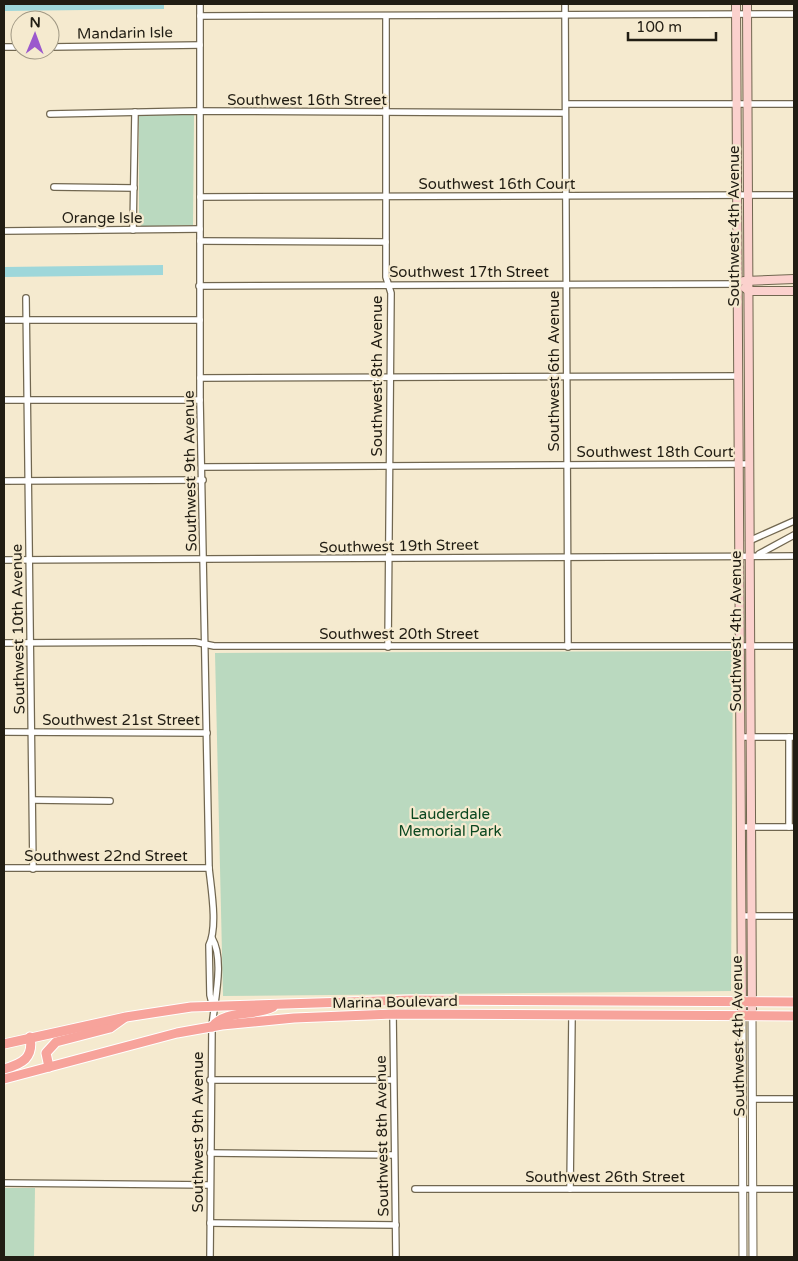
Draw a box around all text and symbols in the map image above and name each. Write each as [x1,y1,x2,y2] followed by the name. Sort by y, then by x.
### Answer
[10,10,60,60] north arrow
[628,10,716,42] scale bar
[29,14,41,31] text: N
[636,18,682,36] text: 100 m
[77,23,173,43] street label: Mandarin Isle
[227,91,387,109] street label: Southwest 16th Street
[725,145,743,307] street label: Southwest 4th Avenue
[419,175,576,193] street label: Southwest 16th Court
[62,209,142,227] street label: Orange Isle
[389,263,549,281] street label: Southwest 17th Street
[545,290,563,452] street label: Southwest 6th Avenue
[368,295,386,457] street label: Southwest 8th Avenue
[180,390,200,552] street label: Southwest 9th Avenue
[577,443,734,461] street label: Southwest 18th Court
[319,536,479,556] street label: Southwest 19th Street
[8,544,28,714] street label: Southwest 10th Avenue
[727,550,745,712] street label: Southwest 4th Avenue
[319,625,479,643] street label: Southwest 20th Street
[42,711,200,729] street label: Southwest 21st Street
[398,805,502,840] park label: Lauderdale Memorial Park
[24,847,188,865] street label: Southwest 22nd Street
[728,955,748,1117] street label: Southwest 4th Avenue
[332,992,458,1012] street label: Marina Boulevard
[189,1051,207,1213] street label: Southwest 9th Avenue
[372,1055,392,1217] street label: Southwest 8th Avenue
[525,1168,685,1186] street label: Southwest 26th Street

